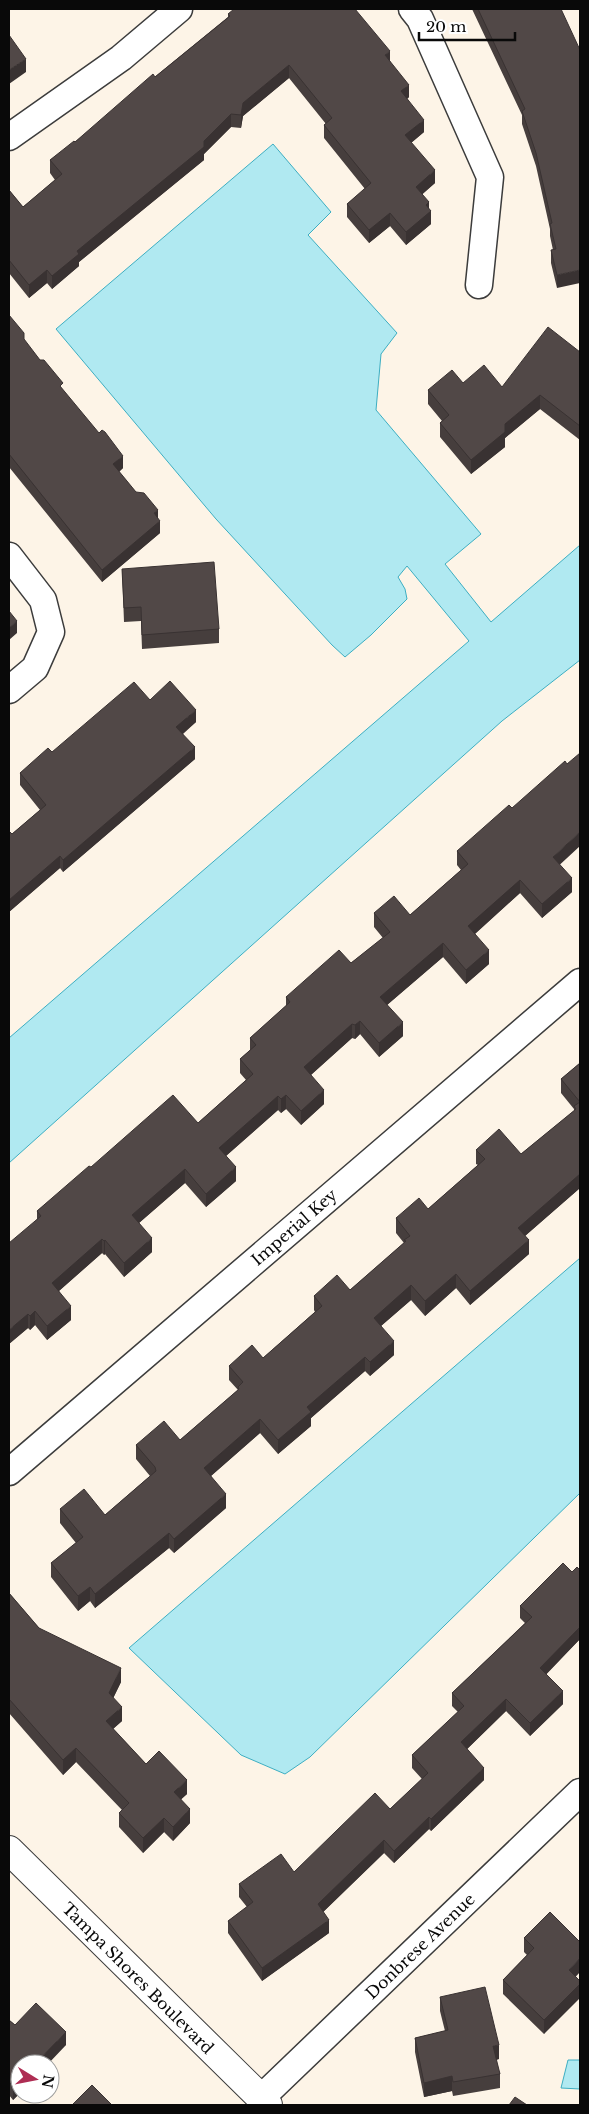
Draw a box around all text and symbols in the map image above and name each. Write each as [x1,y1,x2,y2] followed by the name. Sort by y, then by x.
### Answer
[419,10,515,42] scale bar
[426,17,466,36] text: 20 m
[247,1184,341,1270] street label: Imperial Key
[361,1889,479,2003] street label: Donbrese Avenue
[58,1898,218,2058] street label: Tampa Shores Boulevard
[10,2054,60,2104] north arrow
[38,2073,58,2089] text: N

